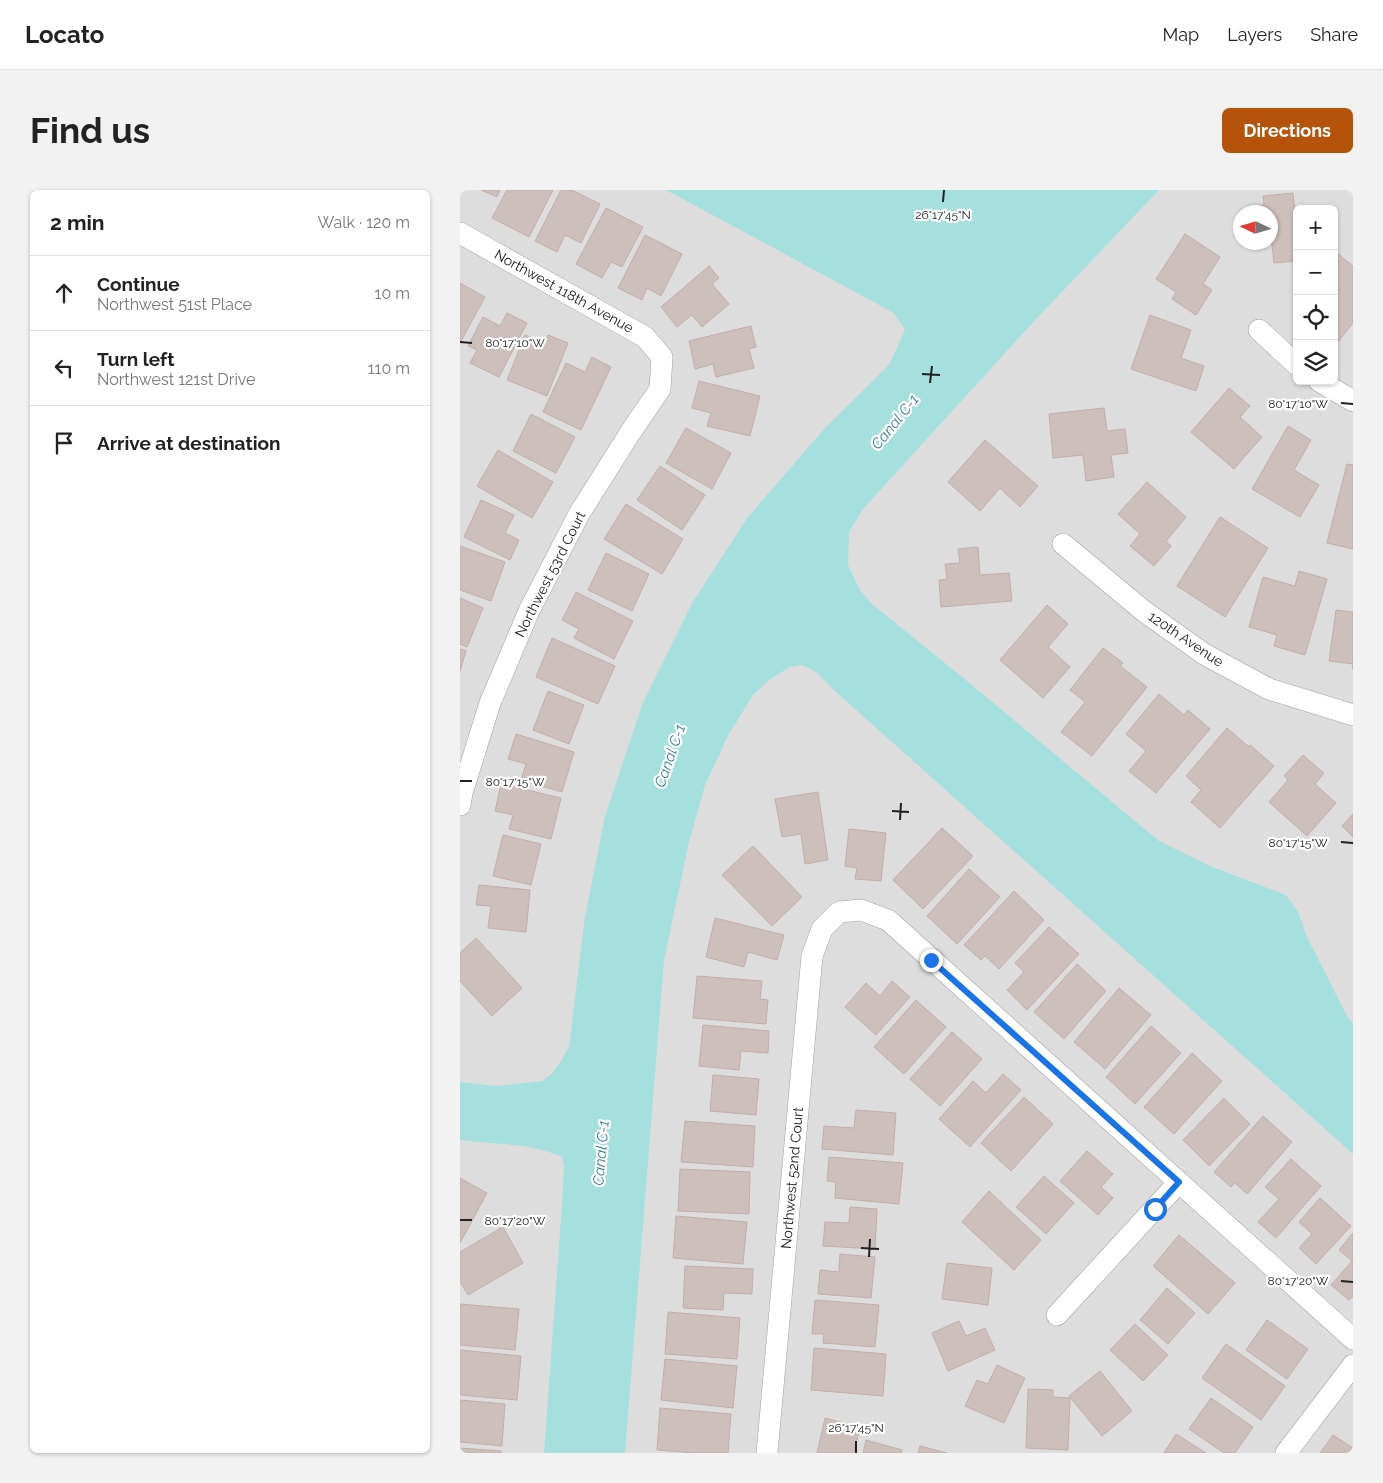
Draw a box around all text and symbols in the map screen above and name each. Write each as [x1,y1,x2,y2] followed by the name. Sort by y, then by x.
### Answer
[25,20,104,49] text: Locato
[1163,24,1199,45] text: Map
[1227,24,1282,45] text: Layers
[1310,24,1358,45] text: Share
[1222,108,1353,153] button: Directions
[30,110,150,151] text: Find us
[1233,205,1278,250] north arrow
[1293,205,1338,385] map controls
[1293,205,1338,250] button: +
[915,208,971,222] text: 26°17'45"N
[50,210,104,235] text: 2 min
[318,213,410,232] text: Walk · 120 m
[492,246,636,336] street label: Northwest 118th Avenue
[1293,250,1338,295] button: −
[97,273,180,295] text: Continue
[50,279,78,307] icon: ahead
[375,284,410,303] text: 10 m
[97,295,252,314] text: Northwest 51st Place
[1293,295,1338,340] button: locate
[485,336,545,350] text: 80°17'10"W
[1293,340,1338,385] button: layers
[97,348,174,370] text: Turn left
[50,354,78,382] icon: left
[368,359,410,378] text: 110 m
[97,370,256,389] text: Northwest 121st Drive
[867,391,923,453] water label: Canal C-1
[1268,397,1328,411] text: 80°17'10"W
[50,429,78,457] icon: arrive
[97,432,281,454] text: Arrive at destination
[511,508,589,640] street label: Northwest 53rd Court
[1145,608,1227,670] street label: 120th Avenue
[651,722,689,790] water label: Canal C-1
[486,775,545,789] text: 80°17'15"W
[1269,836,1328,850] text: 80°17'15"W
[920,949,943,972] route end
[778,1106,806,1250] street label: Northwest 52nd Court
[589,1120,613,1186] water label: Canal C-1
[1144,1198,1167,1221] route start
[485,1214,546,1228] text: 80°17'20"W
[1268,1274,1329,1288] text: 80°17'20"W
[828,1421,884,1435] text: 26°17'45"N

